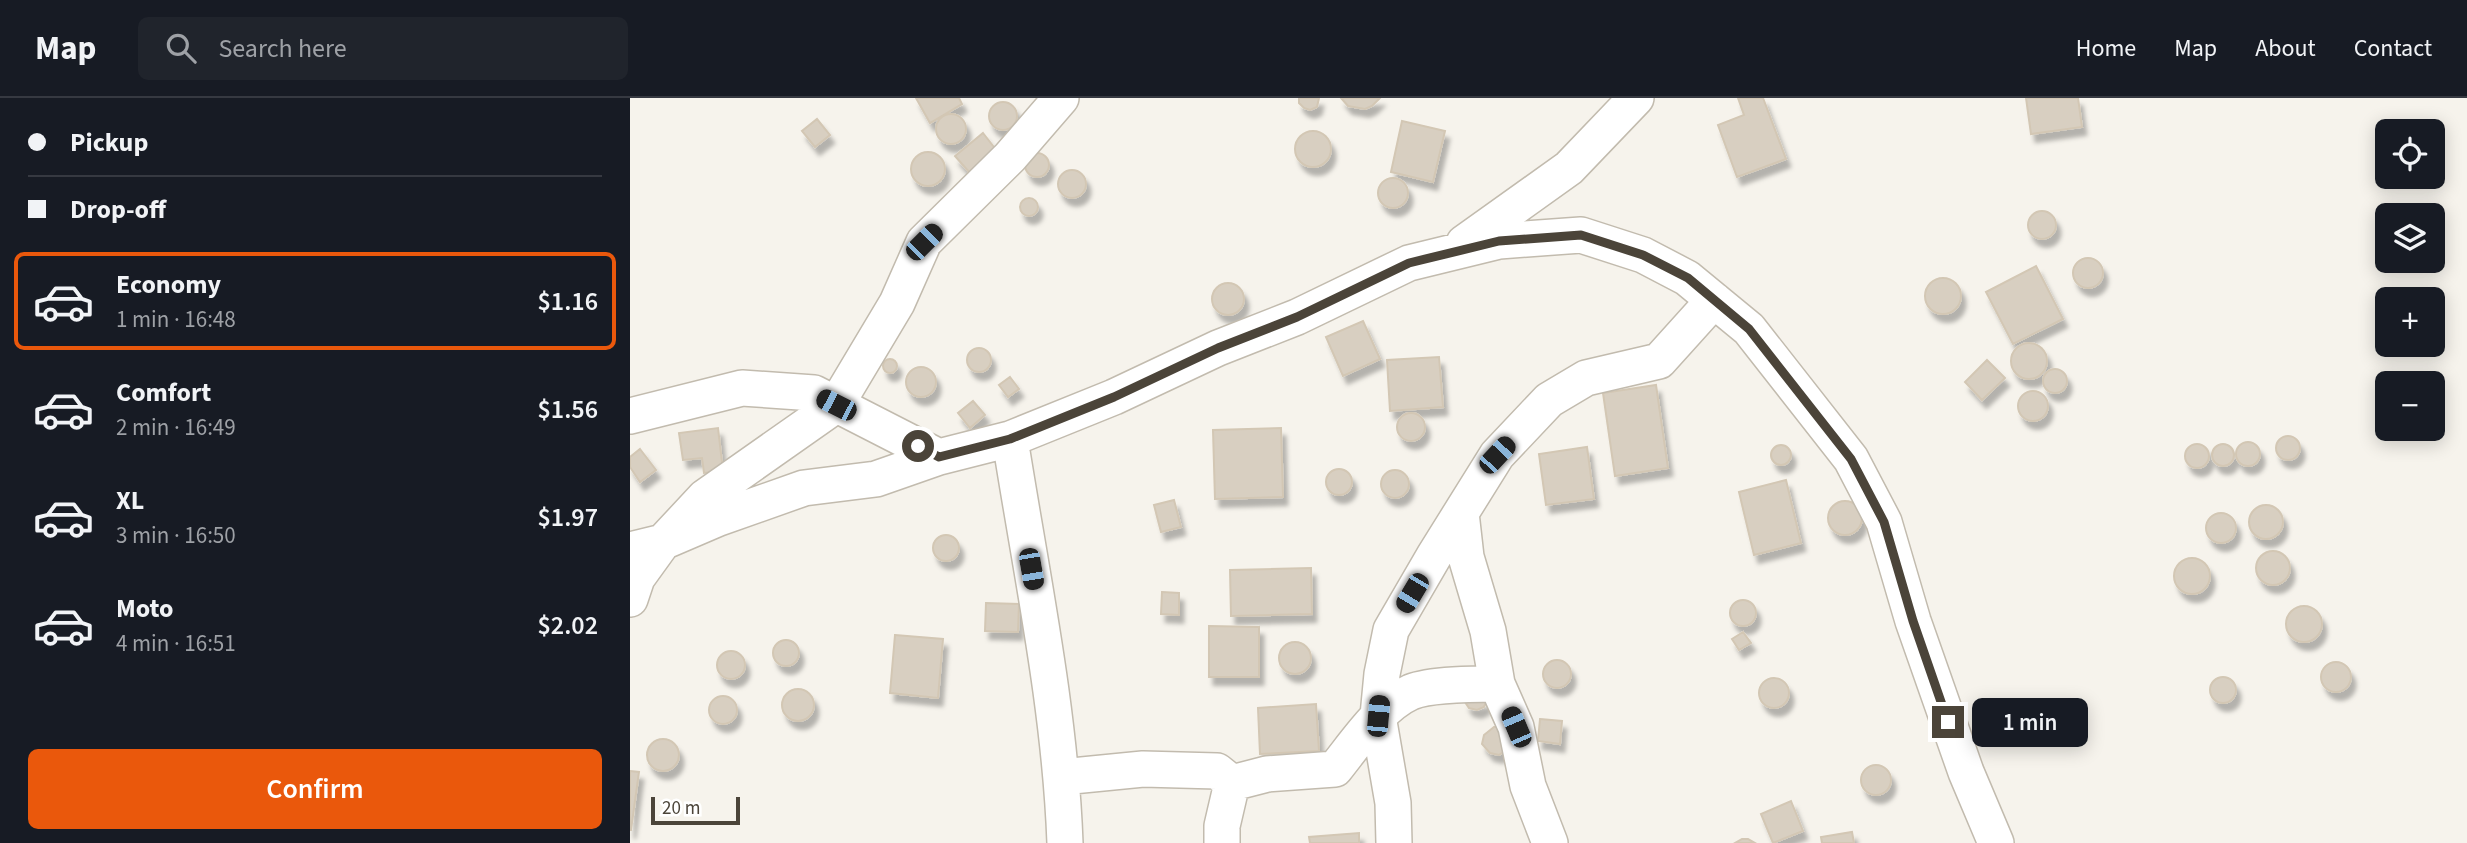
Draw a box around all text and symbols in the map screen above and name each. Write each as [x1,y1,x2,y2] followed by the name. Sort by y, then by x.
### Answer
[138,17,628,80] search box
[35,25,96,72] text: Map
[162,29,200,67] icon: search
[218,30,347,67] text: Search here
[2076,31,2136,66] text: Home
[2174,31,2217,66] text: Map
[2255,31,2316,66] text: About
[2354,31,2432,66] text: Contact
[2375,119,2445,441] map controls
[2375,119,2445,189] button: locate
[70,124,148,161] text: Pickup
[70,191,166,228] text: Drop-off
[2375,203,2445,273] button: layers
[902,220,947,264] car
[116,266,221,303] text: Economy
[32,270,95,333] icon: car
[537,283,598,320] text: $1.16
[2375,287,2445,357] button: +
[116,303,236,336] text: 1 min · 16:48
[2375,371,2445,441] button: −
[116,374,211,411] text: Comfort
[32,378,95,441] icon: car
[813,386,860,424] car
[537,391,598,428] text: $1.56
[116,411,236,444] text: 2 min · 16:49
[902,430,934,462] route start
[1475,432,1520,478] car
[116,482,144,519] text: XL
[32,486,95,549] icon: car
[537,499,598,536] text: $1.97
[116,519,236,552] text: 3 min · 16:50
[1018,546,1045,592] car
[1393,570,1432,616] car
[116,590,173,627] text: Moto
[32,594,95,657] icon: car
[537,607,598,644] text: $2.02
[116,627,236,660] text: 4 min · 16:51
[1366,694,1391,738] car
[1972,698,2088,746] callout: 1 min
[1499,704,1534,750] car
[1932,706,1964,738] route end
[2003,706,2057,739] text: 1 min
[28,749,602,829] button: Confirm
[651,794,740,826] scale bar
[662,795,700,822] text: 20 m

